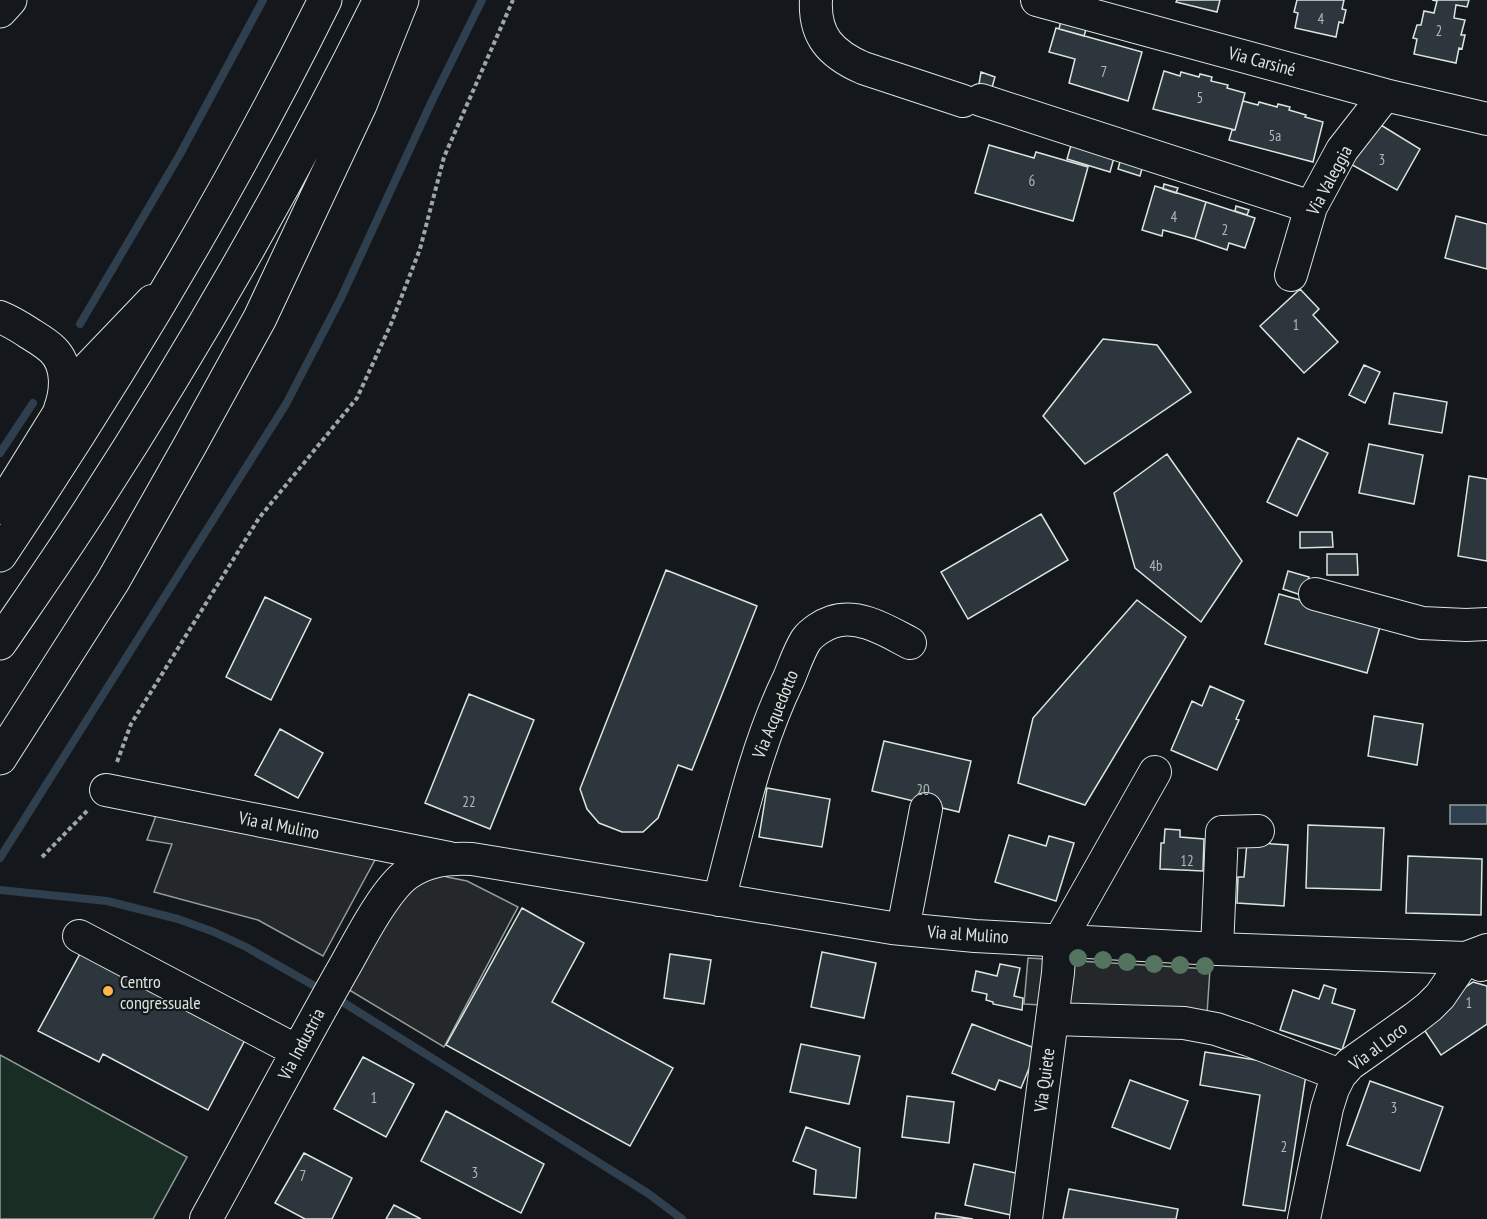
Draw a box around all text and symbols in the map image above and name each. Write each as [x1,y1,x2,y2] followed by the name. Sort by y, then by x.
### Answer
[1318,9,1325,28] house number: 4
[1436,21,1442,40] house number: 2
[1225,41,1298,81] street label: Via Carsiné
[1101,62,1107,81] house number: 7
[1197,88,1203,107] house number: 5
[1269,126,1281,145] house number: 5a
[1301,141,1357,220] street label: Via Valeggia
[1379,150,1385,169] house number: 3
[1029,171,1036,190] house number: 6
[1171,207,1178,226] house number: 4
[1222,220,1228,239] house number: 2
[1293,315,1299,334] house number: 1
[1149,556,1163,575] house number: 4b
[746,666,803,762] street label: Via Acquedotto
[916,780,930,799] house number: 20
[462,792,476,811] house number: 22
[236,806,321,844] street label: Via al Mulino
[1180,851,1194,870] house number: 12
[926,920,1010,948] street label: Via al Mulino
[120,970,201,1014] place label: Centro congressuale
[101,984,115,998] marker: Centro congressuale
[1466,993,1472,1012] house number: 1
[272,1004,329,1085] street label: Via Industria
[1344,1017,1412,1076] street label: Via al Loco
[1029,1047,1059,1114] street label: Via Quiete
[371,1088,377,1107] house number: 1
[1391,1098,1397,1117] house number: 3
[1281,1137,1287,1156] house number: 2
[472,1163,478,1182] house number: 3
[300,1166,306,1185] house number: 7

